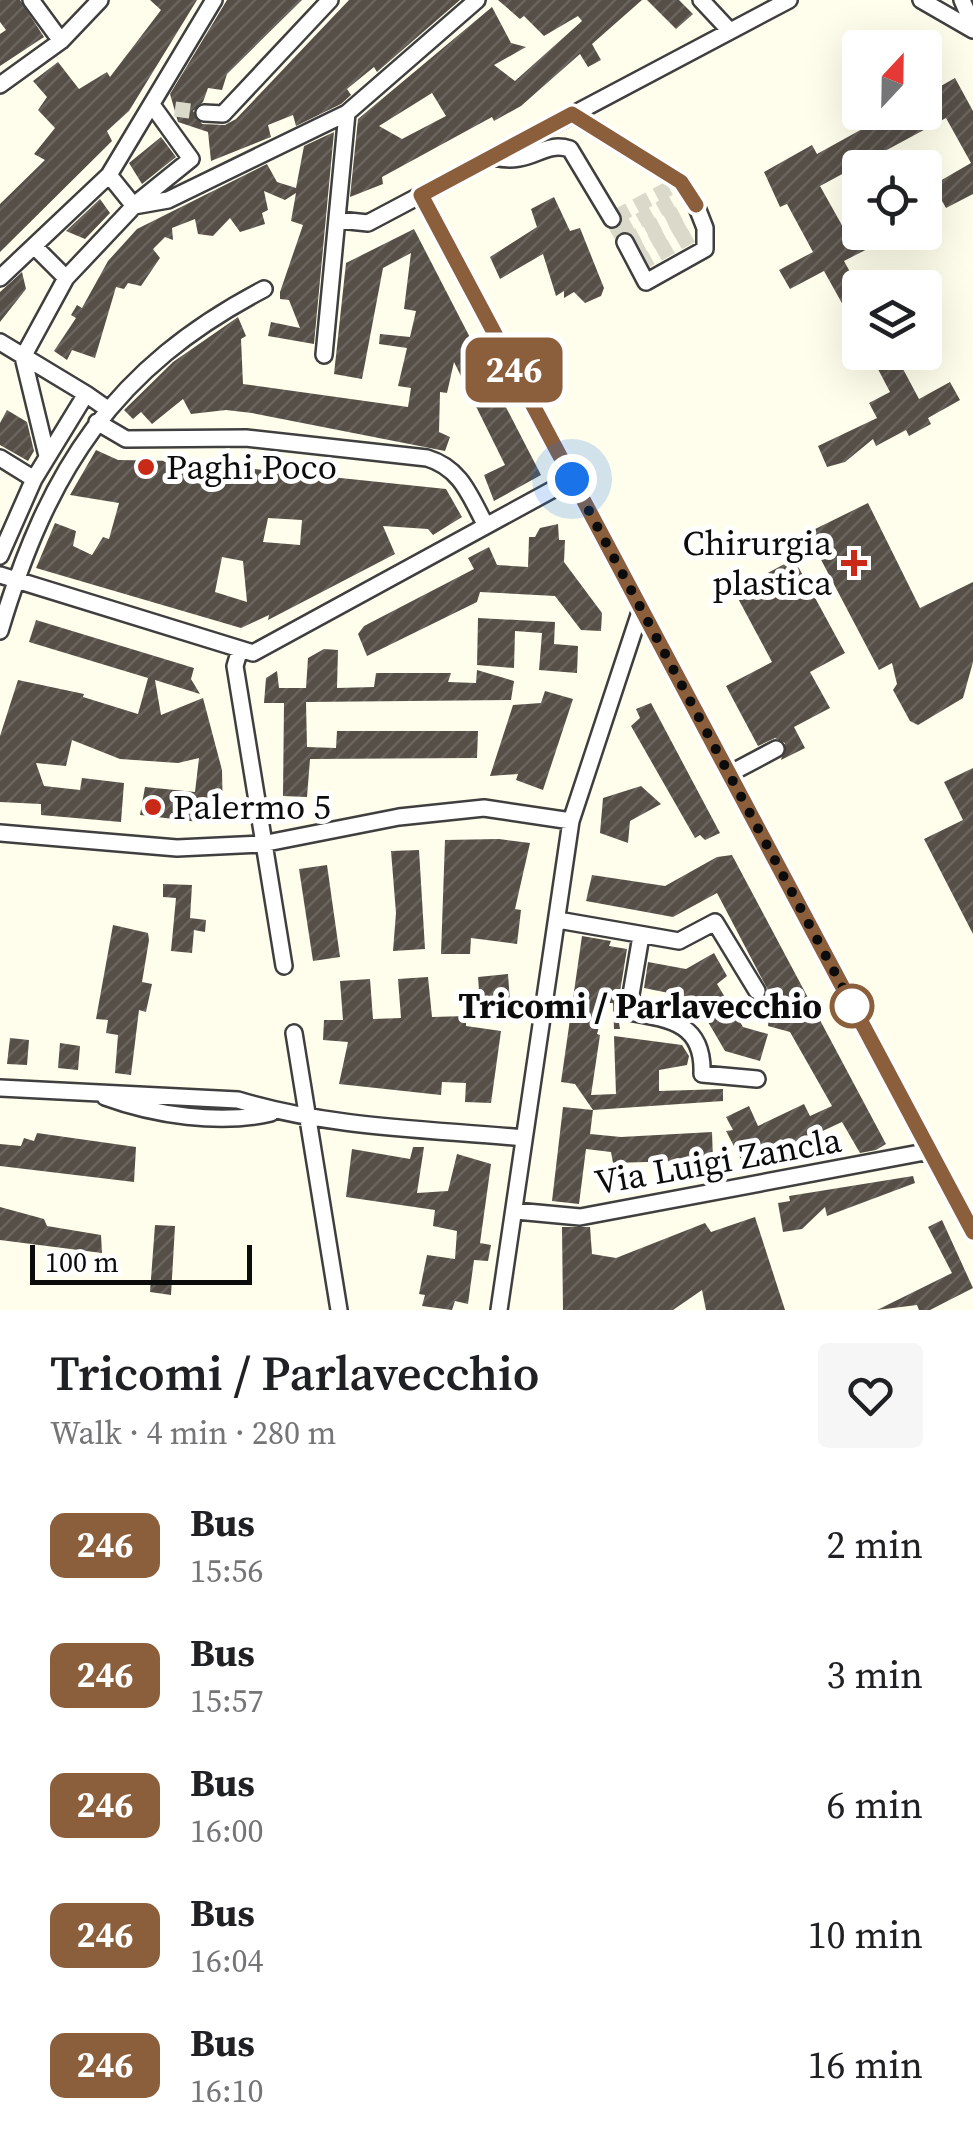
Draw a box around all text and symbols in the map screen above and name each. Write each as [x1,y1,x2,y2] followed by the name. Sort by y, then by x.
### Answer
[842,30,942,130] north arrow
[842,30,942,370] map controls
[842,150,942,250] button: locate
[842,270,942,370] button: layers
[456,338,572,402] line badge: 246
[486,346,542,394] text: 246
[166,443,337,491] place label: Paghi Poco
[547,454,597,504] your location
[135,456,157,478] marker: Paghi Poco
[682,519,832,607] place label: Chirurgia plastica
[841,550,867,576] marker: Chirurgia plastica
[173,783,331,831] place label: Palermo 5
[142,796,164,818] marker: Palermo 5
[458,982,822,1030] place label: Tricomi / Parlavecchio
[831,985,873,1027] marker: Tricomi / Parlavecchio
[591,1116,845,1206] street label: Via Luigi Zancla
[30,1240,252,1284] scale bar
[45,1243,119,1281] text: 100 m
[50,1340,539,1406] text: Tricomi / Parlavecchio
[818,1343,923,1448] button: heart
[50,1411,336,1455] text: Walk · 4 min · 280 m
[190,1497,255,1549] text: Bus
[827,1519,923,1571] text: 2 min
[77,1521,133,1569] text: 246
[190,1549,264,1593] text: 15:56
[190,1627,255,1679] text: Bus
[827,1649,923,1701] text: 3 min
[77,1651,133,1699] text: 246
[190,1679,264,1723] text: 15:57
[190,1757,255,1809] text: Bus
[827,1779,923,1831] text: 6 min
[77,1781,133,1829] text: 246
[190,1809,264,1853] text: 16:00
[190,1887,255,1939] text: Bus
[808,1909,923,1961] text: 10 min
[77,1911,133,1959] text: 246
[190,1939,264,1983] text: 16:04
[190,2017,255,2069] text: Bus
[808,2039,923,2091] text: 16 min
[77,2041,133,2089] text: 246
[190,2069,264,2113] text: 16:10

